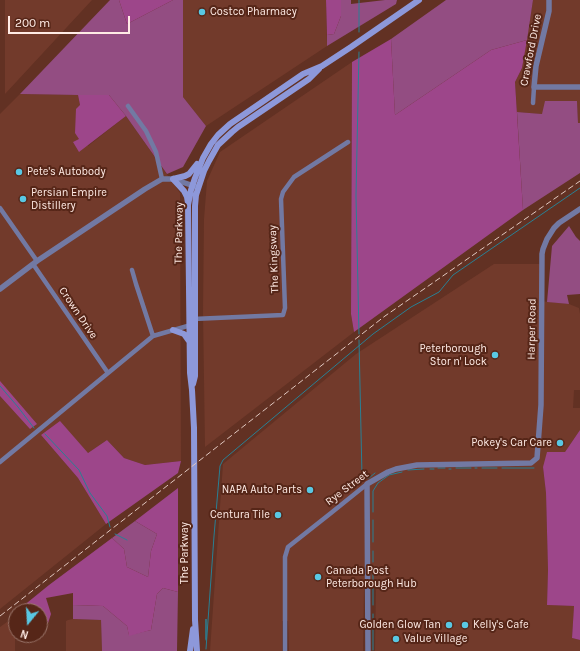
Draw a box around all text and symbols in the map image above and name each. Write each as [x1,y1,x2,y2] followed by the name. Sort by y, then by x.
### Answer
[210,5,297,19] place label: Costco Pharmacy
[197,7,207,17] marker: Costco Pharmacy
[10,8,132,34] scale bar
[518,13,544,87] street label: Crawford Drive
[15,16,50,30] text: 200 m
[27,165,106,179] place label: Pete's Autobody
[14,167,24,177] marker: Pete's Autobody
[31,186,107,212] place label: Persian Empire Distillery
[18,194,28,204] marker: Persian Empire Distillery
[172,202,186,264] street label: The Parkway
[266,225,282,293] street label: The Kingsway
[56,285,100,341] street label: Crown Drive
[525,298,539,360] street label: Harper Road
[419,342,487,368] place label: Peterborough Stor n' Lock
[490,350,500,360] marker: Peterborough Stor n' Lock
[471,436,552,450] place label: Pokey's Car Care
[555,438,565,448] marker: Pokey's Car Care
[323,468,371,508] street label: Rye Street
[222,483,302,497] place label: NAPA Auto Parts
[305,485,315,495] marker: NAPA Auto Parts
[210,508,270,522] place label: Centura Tile
[273,510,283,520] marker: Centura Tile
[178,522,192,584] street label: The Parkway
[326,564,417,590] place label: Canada Post Peterborough Hub
[313,572,323,582] marker: Canada Post Peterborough Hub
[8,603,48,643] north arrow
[359,618,441,632] place label: Golden Glow Tan
[473,618,529,632] place label: Kelly's Cafe
[444,620,454,630] marker: Golden Glow Tan
[460,620,470,630] marker: Kelly's Cafe
[19,627,30,641] text: N
[404,632,467,646] place label: Value Village
[391,634,401,644] marker: Value Village

